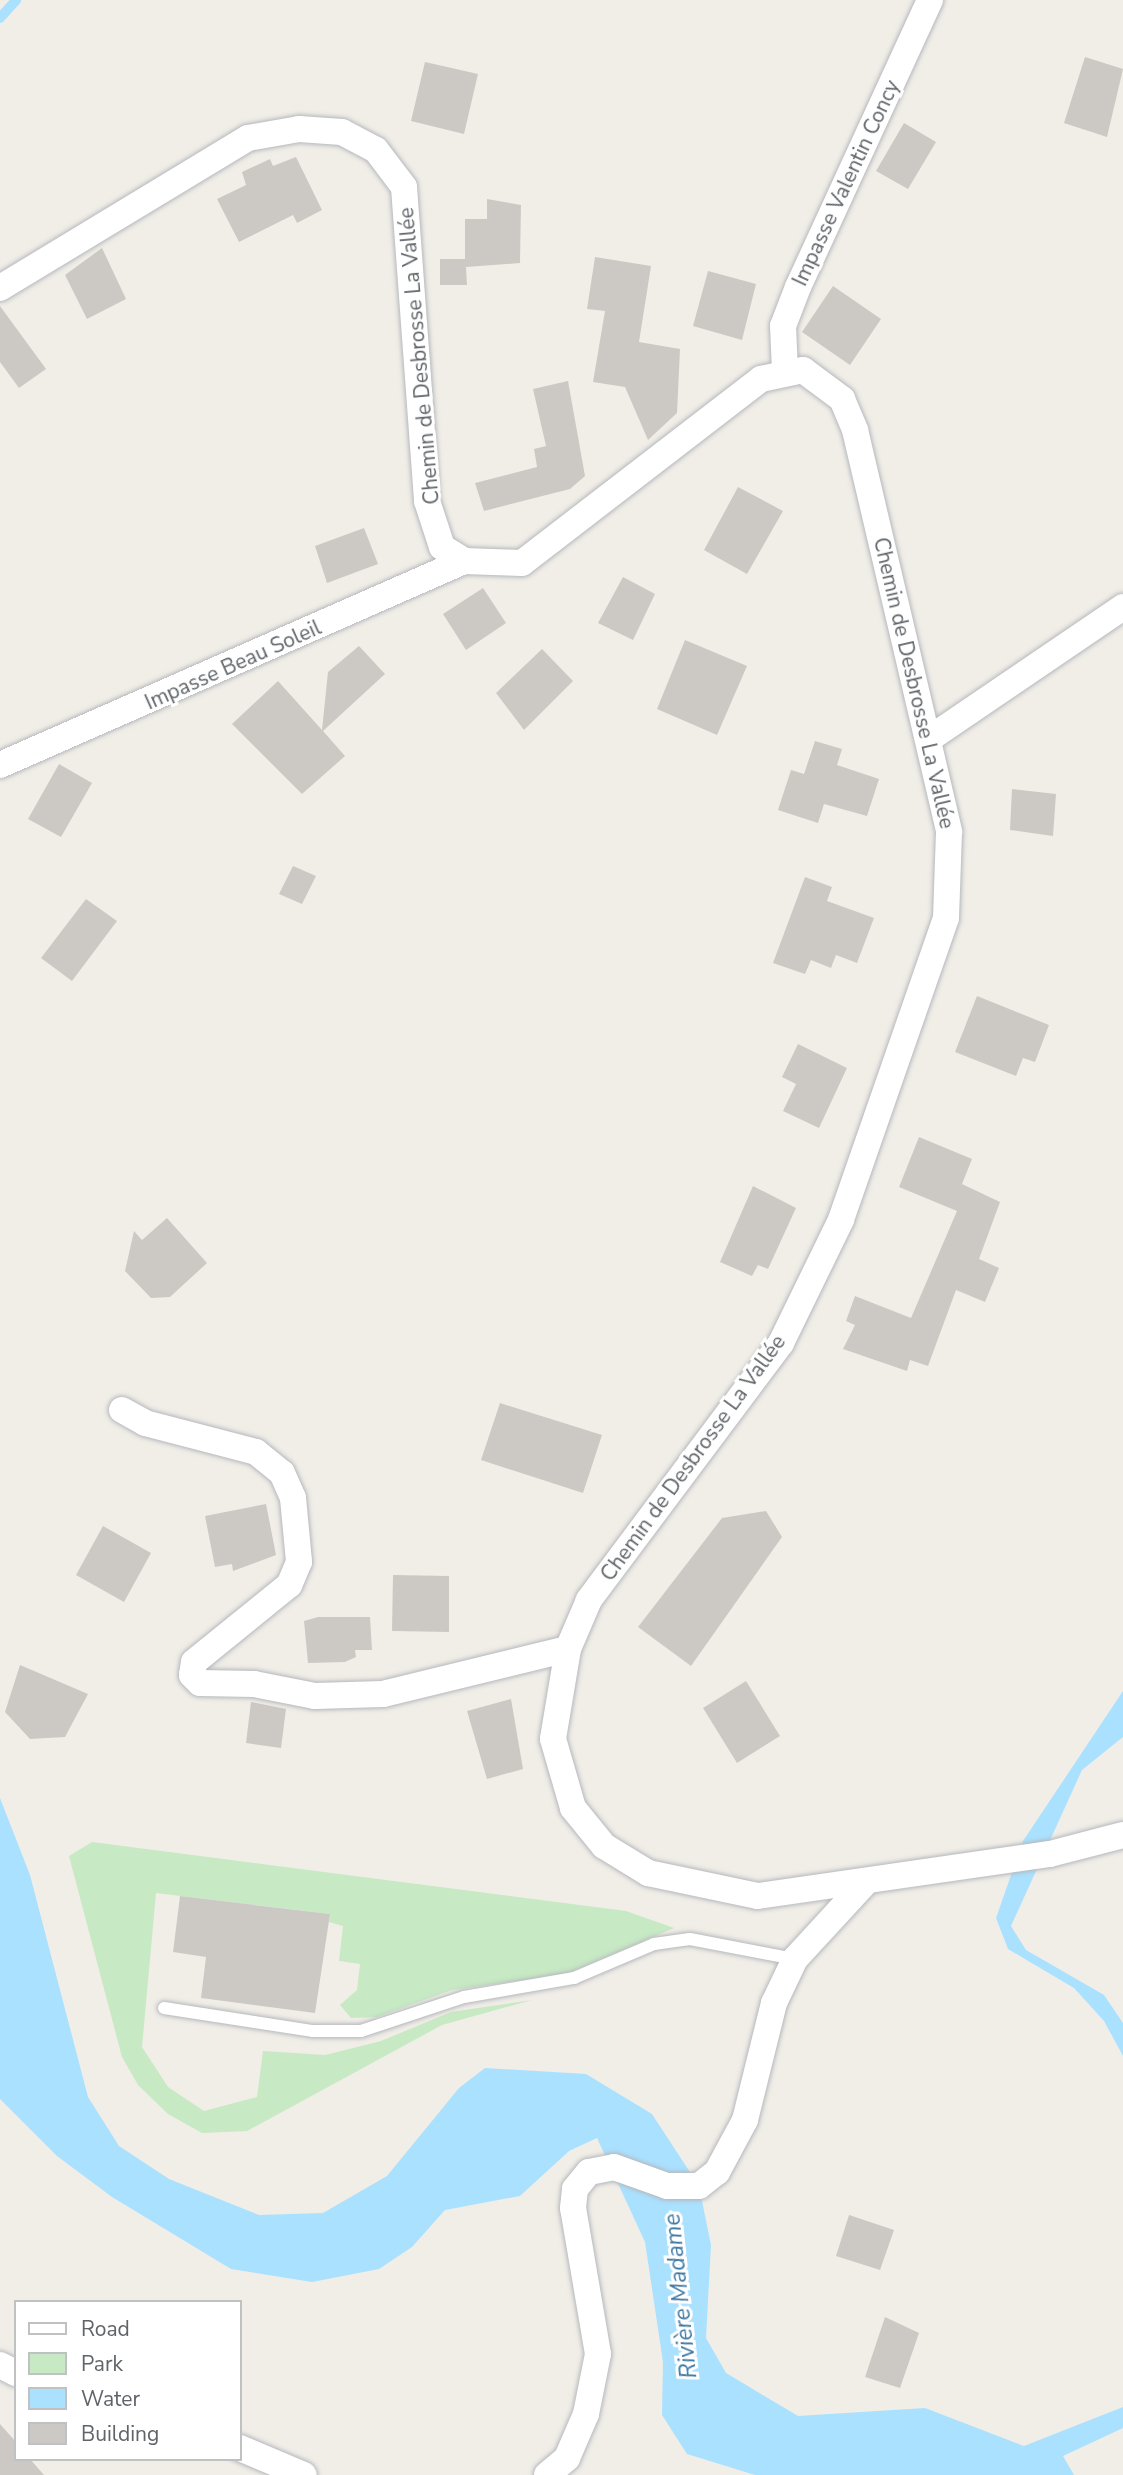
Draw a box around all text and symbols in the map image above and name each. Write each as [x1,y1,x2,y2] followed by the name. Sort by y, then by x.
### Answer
[787,76,905,290] street label: Impasse Valentin Concy
[393,206,445,506] street label: Chemin de Desbrosse La Vallée
[868,535,960,831] street label: Chemin de Desbrosse La Vallée
[141,615,325,715] street label: Impasse Beau Soleil
[595,1330,791,1586] street label: Chemin de Desbrosse La Vallée
[659,2212,703,2380] water label: Rivière Madame
[14,2300,242,2461] legend
[81,2315,130,2343] text: Road
[81,2350,123,2378] text: Park
[81,2385,140,2413] text: Water
[81,2420,159,2448] text: Building

